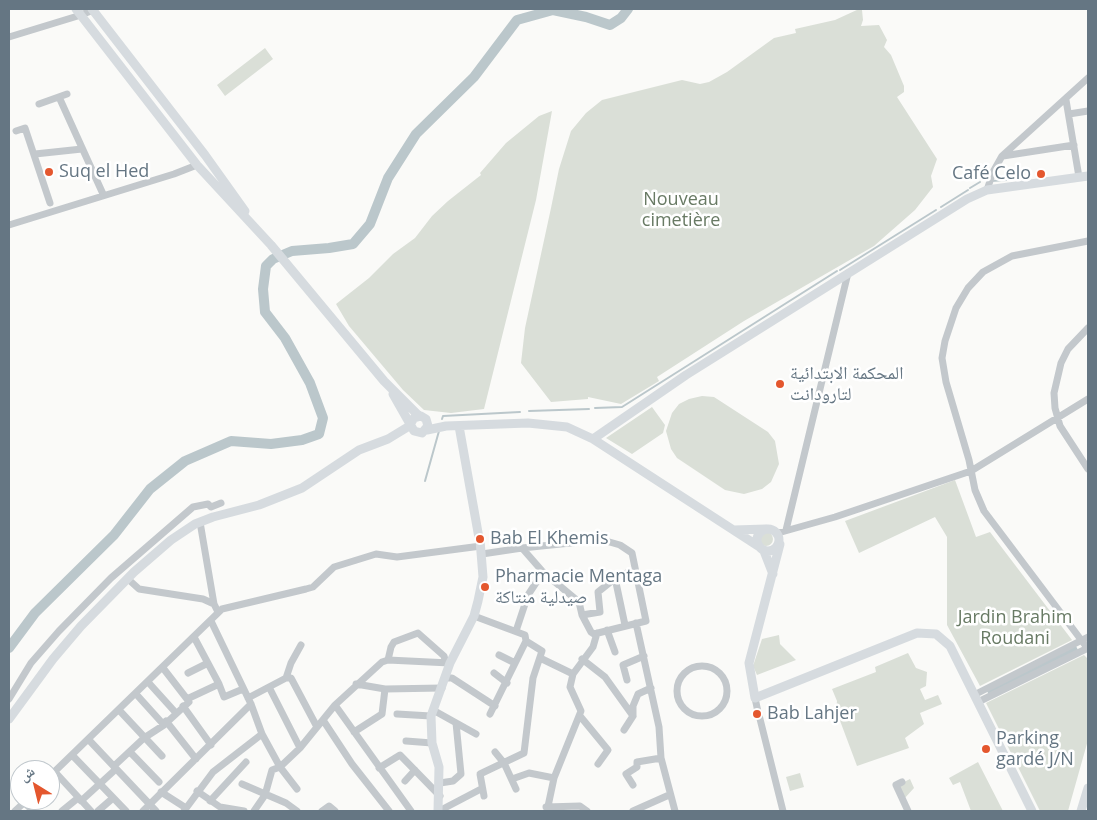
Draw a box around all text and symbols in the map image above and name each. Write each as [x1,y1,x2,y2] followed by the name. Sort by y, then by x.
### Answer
[59,161,149,183] place label: Suq el Hed
[952,163,1031,185] place label: Café Celo
[43,166,55,178] marker: Suq el Hed
[1035,168,1047,180] marker: Café Celo
[642,189,720,232] park label: Nouveau cimetière
[790,363,903,406] place label: المحكمة الابتدائية لتارودانت
[774,378,786,390] marker: المحكمة الابتدائية لتارودانت
[490,528,608,550] place label: Bab El Khemis
[474,533,486,545] marker: Bab El Khemis
[495,566,662,608] place label: Pharmacie Mentaga صيدلية منتاكة
[479,581,491,593] marker: Pharmacie Mentaga صيدلية منتاكة
[958,607,1072,650] park label: Jardin Brahim Roudani
[767,703,857,725] place label: Bab Lahjer
[751,708,763,720] marker: Bab Lahjer
[996,728,1074,771] place label: Parking gardé J/N
[980,743,992,755] marker: Parking gardé J/N
[10,760,60,810] north arrow
[15,761,38,785] text: ش

